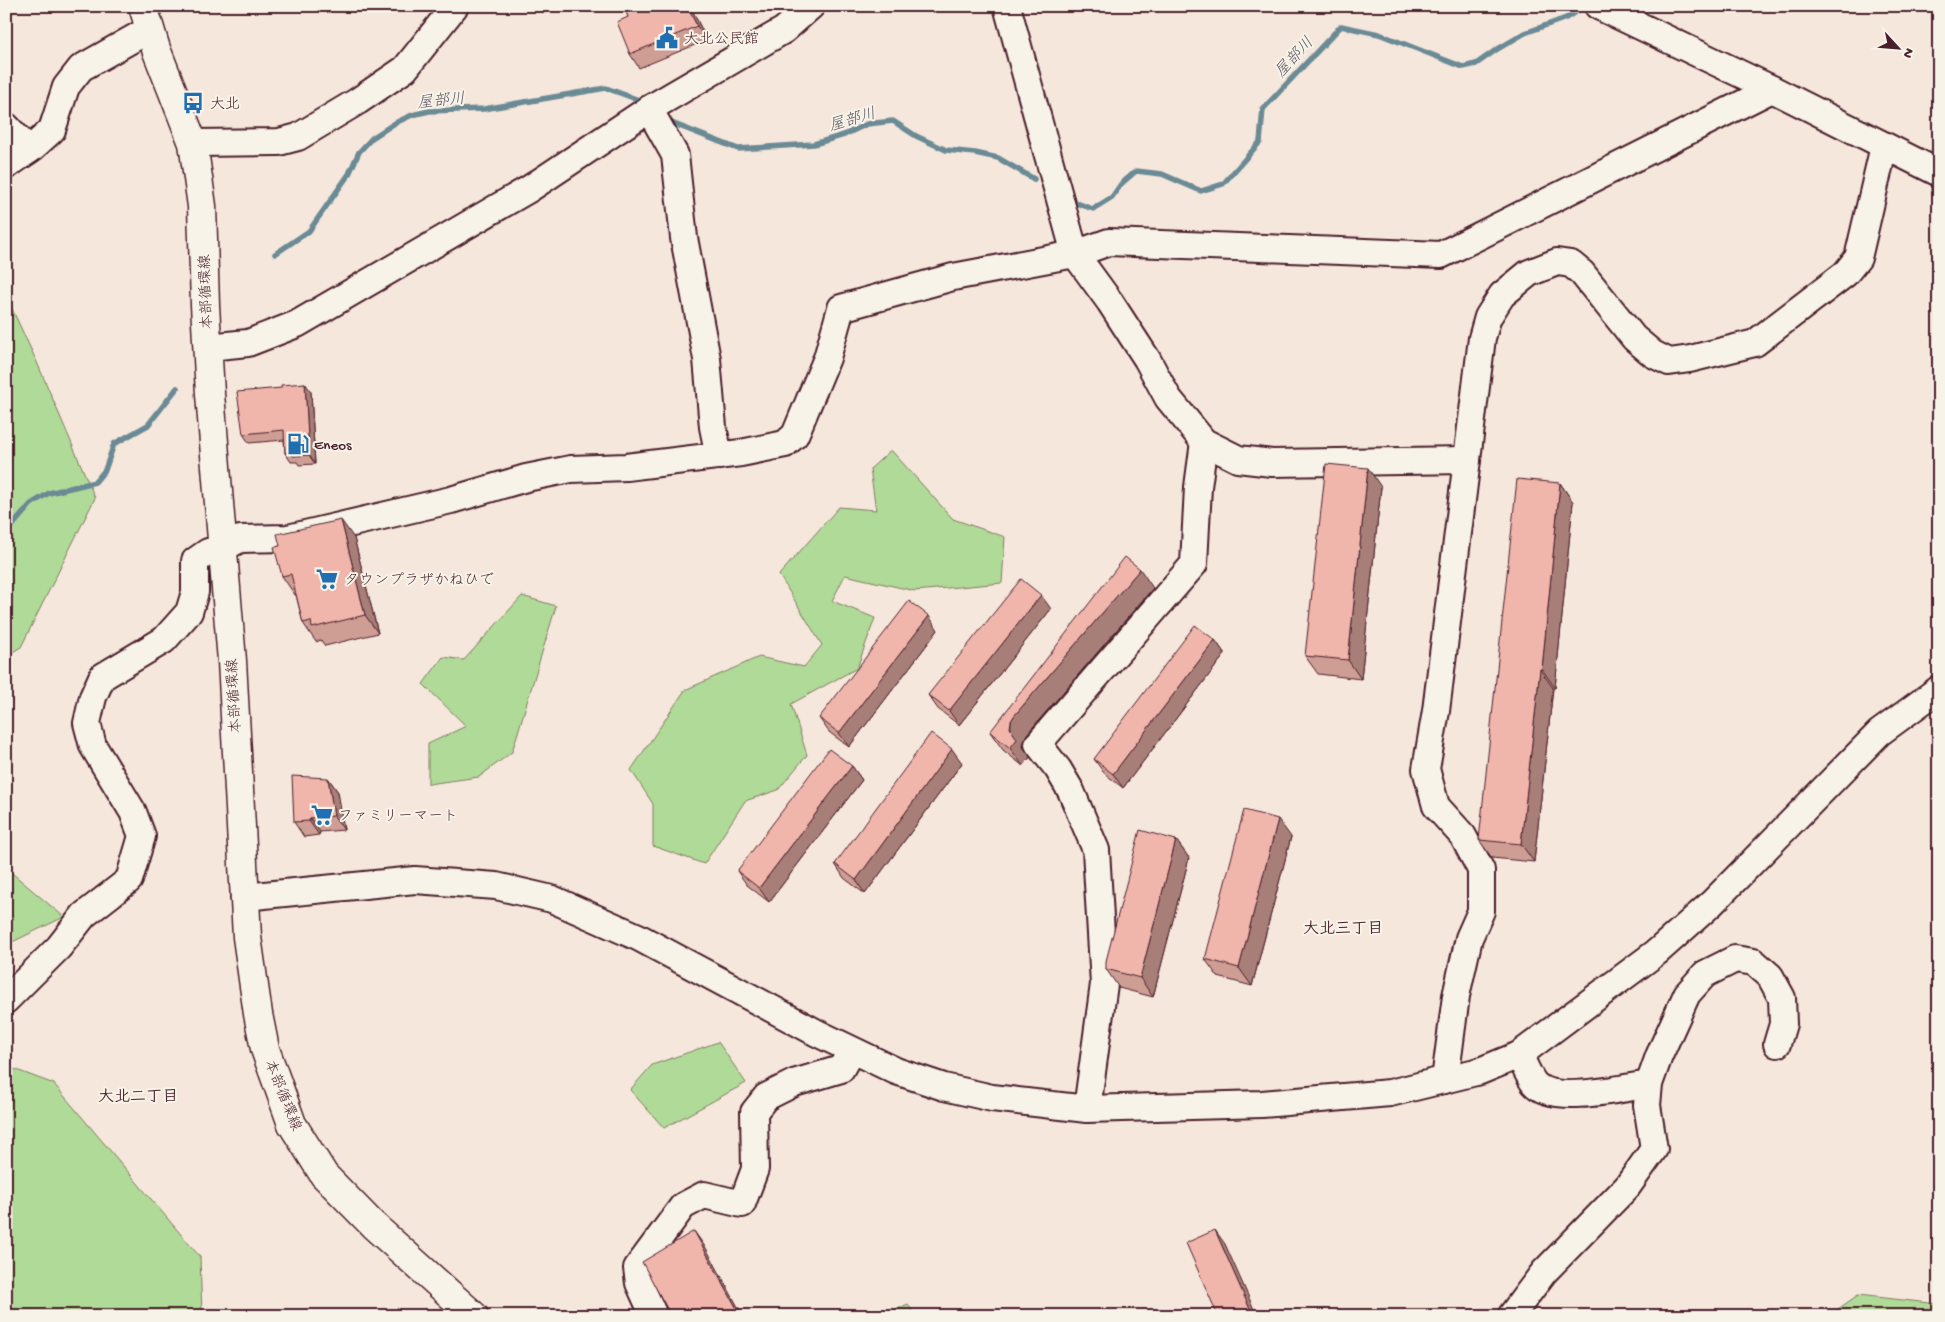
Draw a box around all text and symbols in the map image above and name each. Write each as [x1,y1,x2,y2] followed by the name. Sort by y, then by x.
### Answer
[1872,22,1922,72] north arrow
[654,25,680,51] public building icon: 大北公民館
[684,31,759,49] place label: 大北公民館
[1272,34,1319,82] water label: 屋部川
[1898,45,1917,60] text: N
[180,90,206,116] bus stop icon: 大北
[416,90,466,114] water label: 屋部川
[210,96,240,114] place label: 大北
[827,105,879,137] water label: 屋部川
[196,254,217,330] street label: 本部循環線
[285,431,311,457] fuel station icon: Eneos
[314,437,352,455] place label: Eneos
[314,566,340,592] supermarket icon: タウンプラザかねひで
[344,572,494,590] place label: タウンプラザかねひで
[223,658,246,734] street label: 本部循環線
[309,802,335,828] supermarket icon: ファミリーマート
[338,808,458,826] place label: ファミリーマート
[1303,920,1383,940] district label: 大北三丁目
[260,1057,305,1134] street label: 本部循環線
[98,1088,178,1108] district label: 大北二丁目

